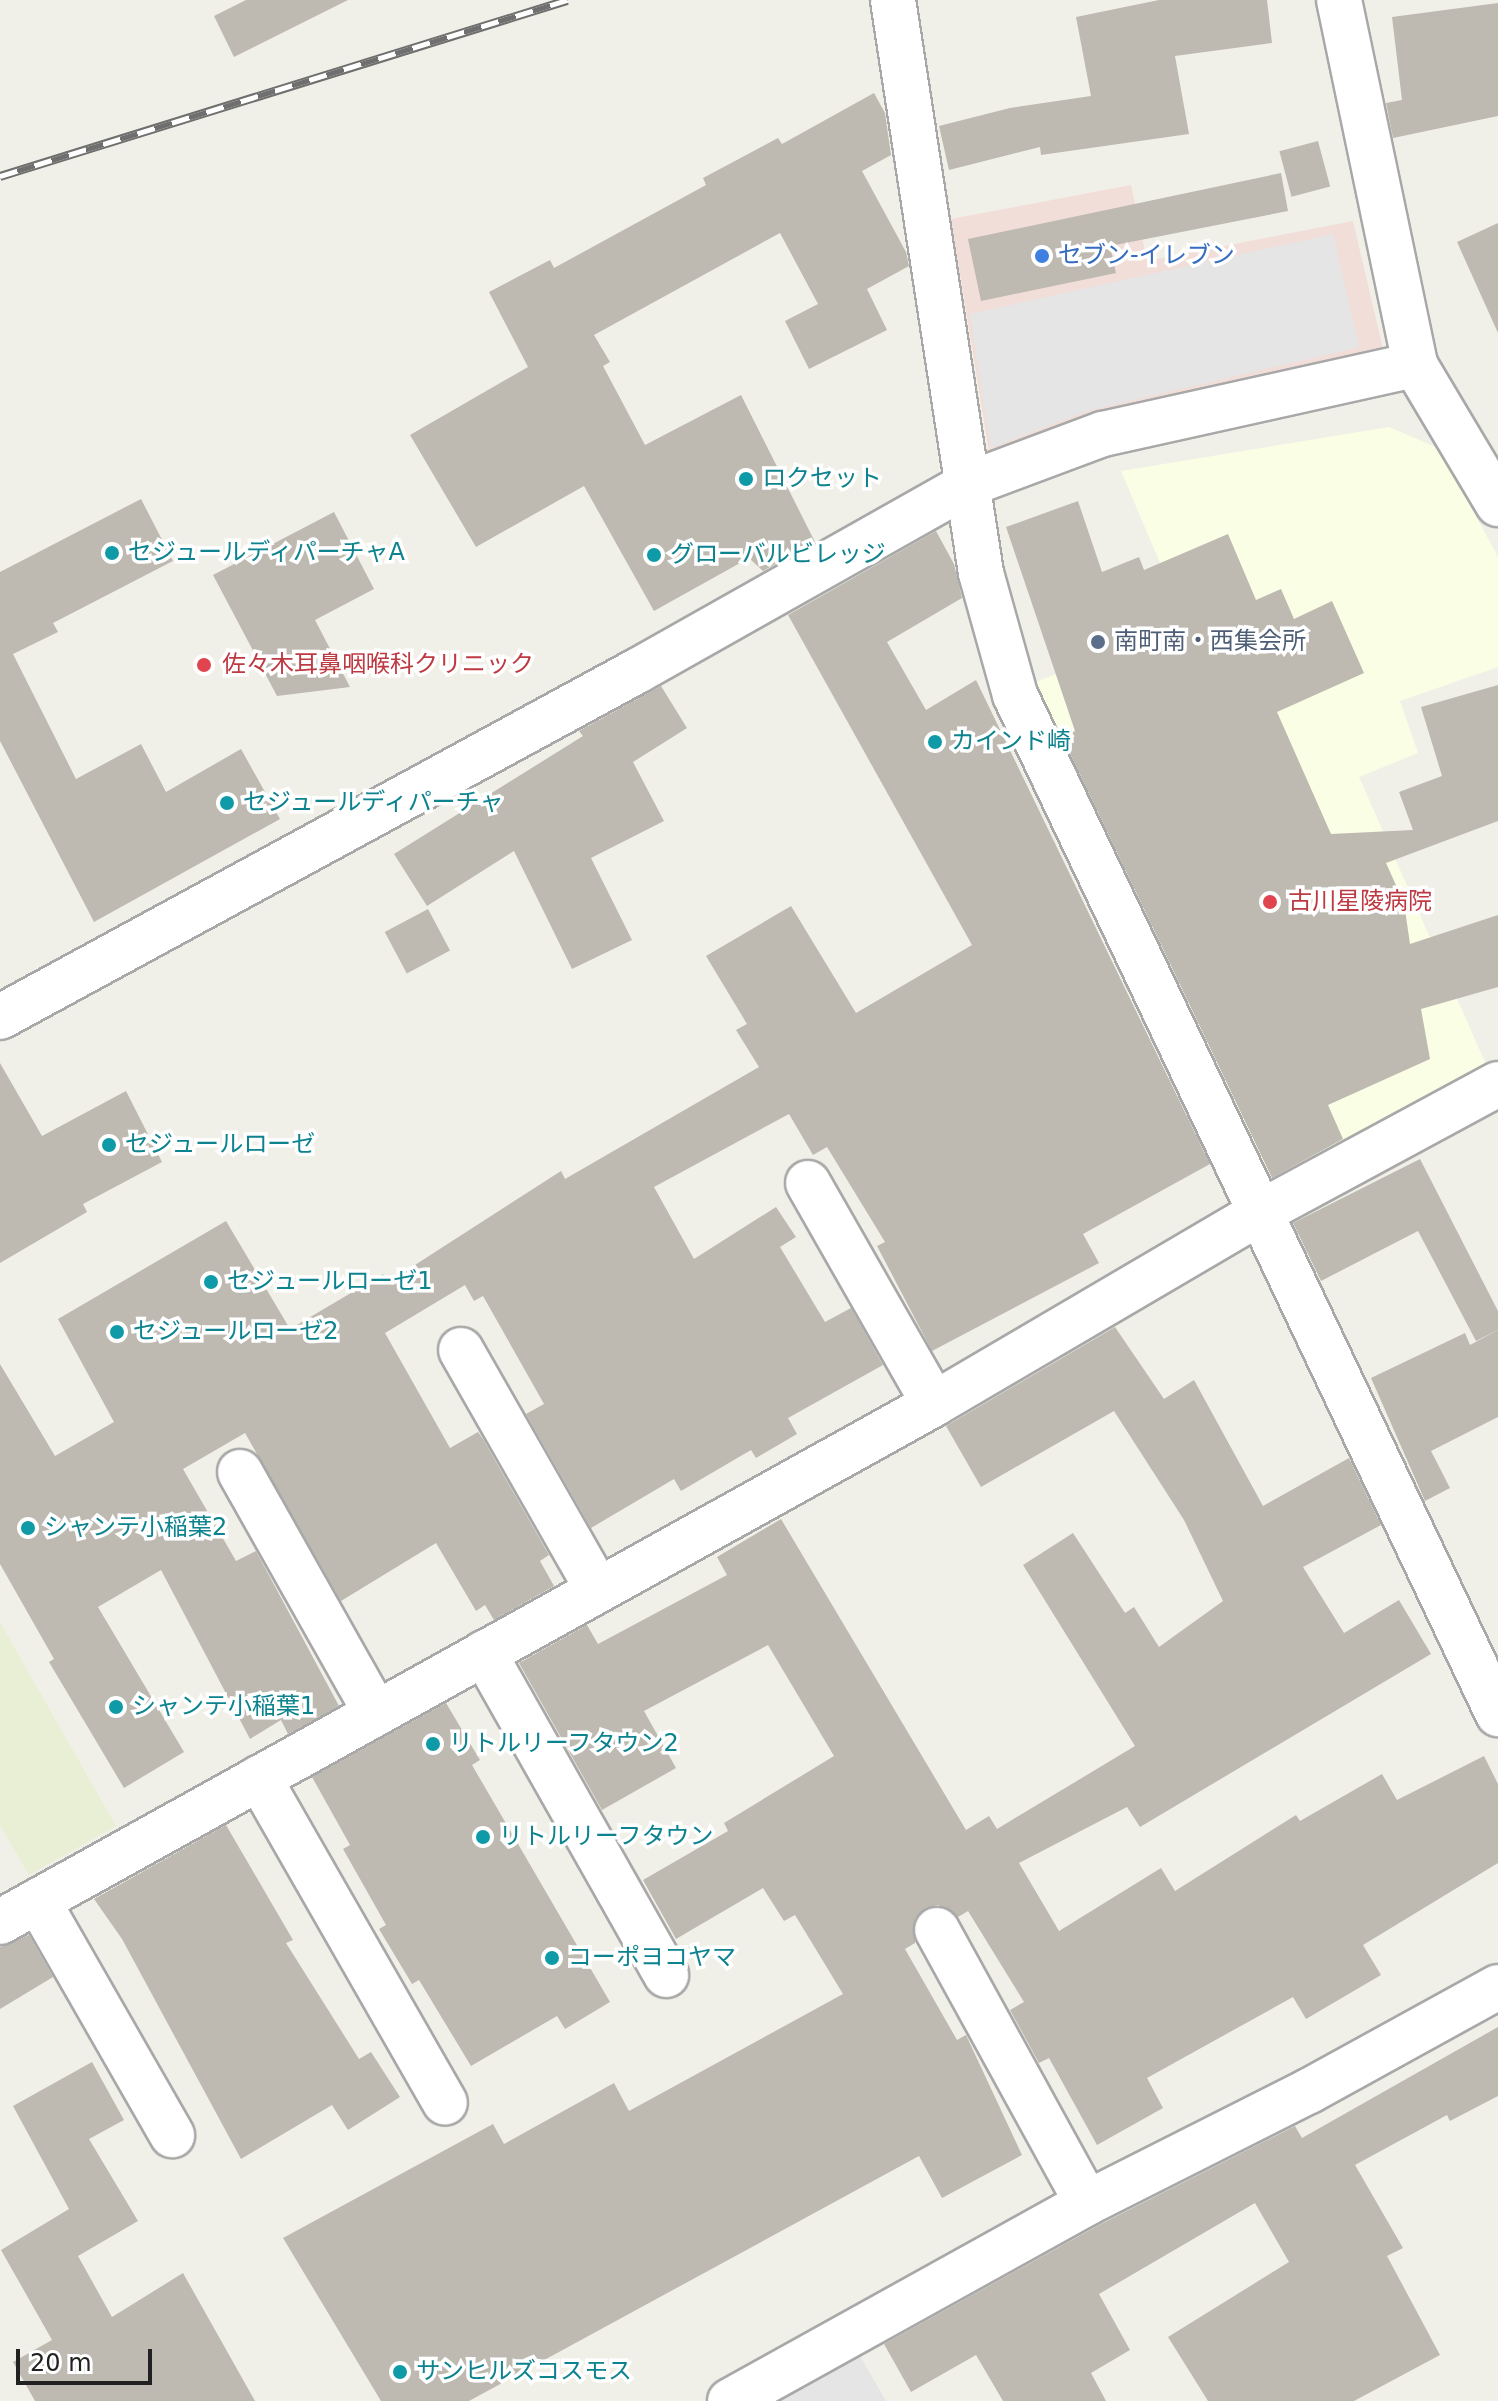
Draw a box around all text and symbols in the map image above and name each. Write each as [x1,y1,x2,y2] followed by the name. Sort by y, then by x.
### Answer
[1058,242,1235,270] place label: セブン-イレブン
[1033,247,1051,265] marker: セブン-イレブン
[762,465,882,493] place label: ロクセット
[737,470,755,488] marker: ロクセット
[128,539,408,567] place label: セジュールディパーチャA
[670,541,886,569] place label: グローバルビレッジ
[103,544,121,562] marker: セジュールディパーチャA
[645,546,663,564] marker: グローバルビレッジ
[1114,628,1306,656] place label: 南町南・西集会所
[1089,633,1107,651] marker: 南町南・西集会所
[222,651,534,679] place label: 佐々木耳鼻咽喉科クリニック
[193,654,215,676] marker: 佐々木耳鼻咽喉科クリニック
[951,728,1071,756] place label: カインド崎
[926,733,944,751] marker: カインド崎
[243,789,507,817] place label: セジュールディパーチャ
[218,794,236,812] marker: セジュールディパーチャ
[1288,888,1432,916] place label: 古川星陵病院
[1259,891,1281,913] marker: 古川星陵病院
[125,1131,317,1159] place label: セジュールローゼ
[100,1136,118,1154] marker: セジュールローゼ
[227,1268,434,1296] place label: セジュールローゼ1
[202,1273,220,1291] marker: セジュールローゼ1
[133,1318,340,1346] place label: セジュールローゼ2
[108,1323,126,1341] marker: セジュールローゼ2
[44,1514,227,1542] place label: シャンテ小稲葉2
[19,1519,37,1537] marker: シャンテ小稲葉2
[132,1693,315,1721] place label: シャンテ小稲葉1
[107,1698,125,1716] marker: シャンテ小稲葉1
[449,1730,680,1758] place label: リトルリーフタウン2
[424,1735,442,1753] marker: リトルリーフタウン2
[499,1823,715,1851] place label: リトルリーフタウン
[474,1828,492,1846] marker: リトルリーフタウン
[568,1944,736,1972] place label: コーポヨコヤマ
[543,1949,561,1967] marker: コーポヨコヤマ
[20,2333,156,2383] scale bar
[30,2349,92,2377] text: 20 m
[416,2358,632,2386] place label: サンヒルズコスモス
[391,2363,409,2381] marker: サンヒルズコスモス

